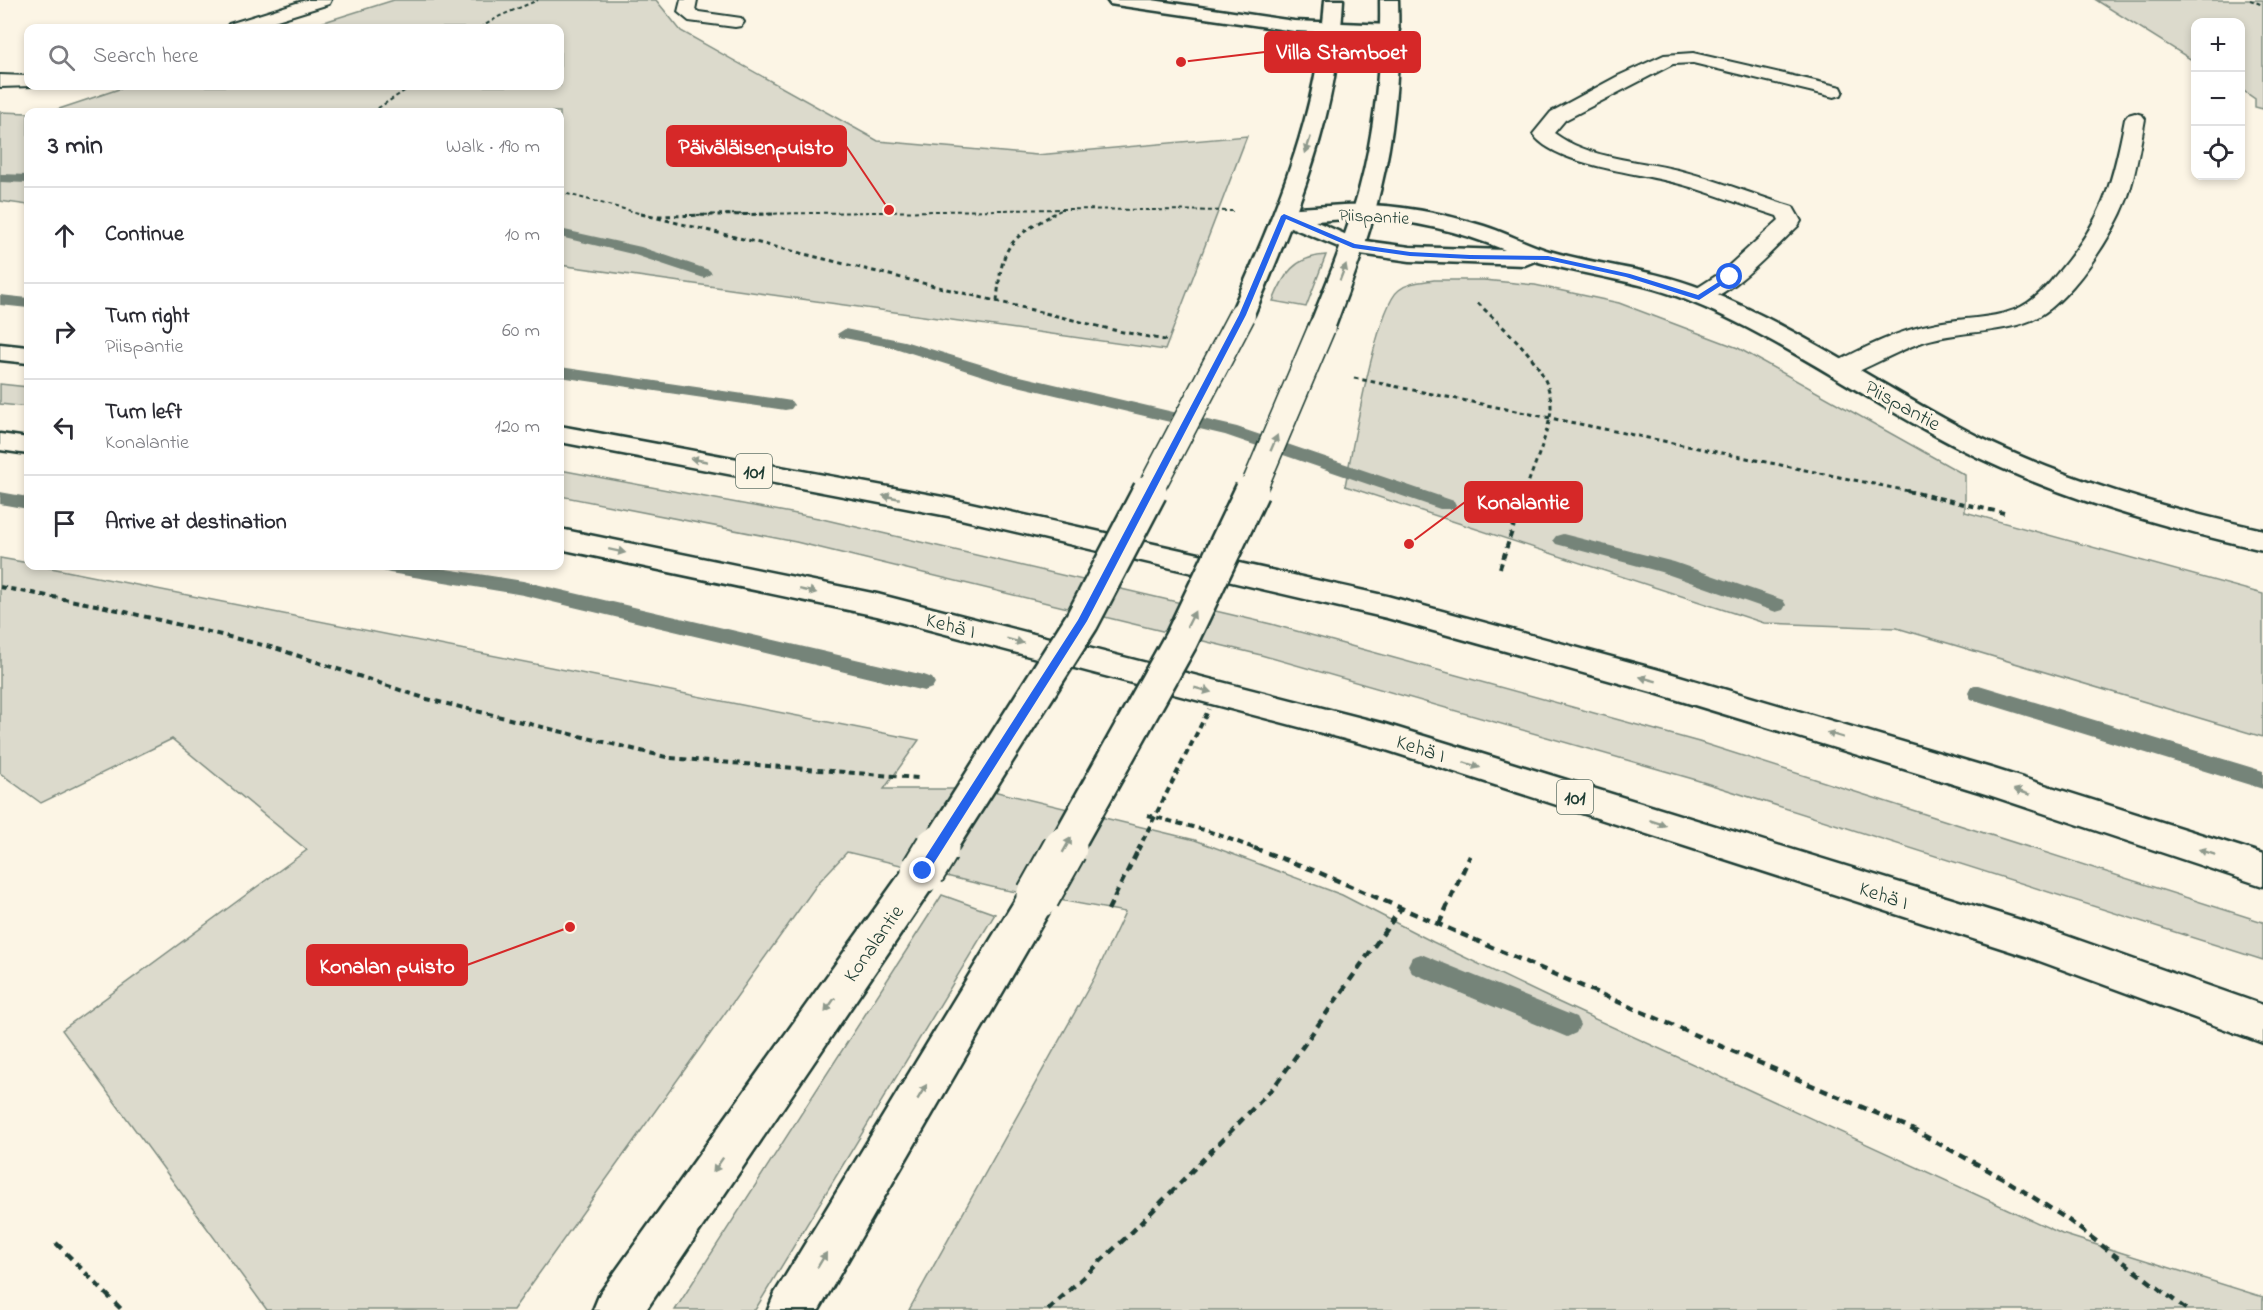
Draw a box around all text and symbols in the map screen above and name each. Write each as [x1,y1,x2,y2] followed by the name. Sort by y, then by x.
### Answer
[2191,18,2245,180] map controls
[2191,18,2245,72] button: +
[24,24,564,90] search box
[1265,32,1420,72] callout: Villa Stamboet
[1276,38,1408,70] text: Villa Stamboet
[45,41,78,74] icon: search
[93,41,198,73] text: Search here
[2191,72,2245,126] button: −
[667,126,846,166] callout: Päiväläisenpuisto
[2191,126,2245,180] button: locate
[48,128,103,166] text: 3 min
[446,133,540,162] text: Walk · 190 m
[678,133,834,165] text: Päiväläisenpuisto
[1303,136,1312,154] one-way arrow
[1338,203,1411,233] street label: Piispantie
[48,219,81,252] icon: ahead
[105,219,184,251] text: Continue
[504,221,540,250] text: 10 m
[1338,263,1348,281] one-way arrow
[1716,263,1742,289] route start
[105,301,190,333] text: Turn right
[48,315,81,348] icon: right
[502,317,540,346] text: 60 m
[105,333,184,362] text: Piispantie
[1859,374,1946,440] street label: Piispantie
[105,397,182,429] text: Turn left
[48,411,81,444] icon: left
[495,413,540,442] text: 120 m
[105,429,189,458] text: Konalantie
[1269,433,1279,451] one-way arrow
[736,454,772,488] road number: 101
[690,456,709,465] one-way arrow
[1465,482,1582,522] callout: Konalantie
[1477,488,1570,520] text: Konalantie
[881,492,900,501] one-way arrow
[48,507,81,540] icon: arrive
[105,507,287,539] text: Arrive at destination
[607,547,626,556] one-way arrow
[798,587,817,596] one-way arrow
[922,606,979,648] street label: Kehä I
[1186,611,1195,628] one-way arrow
[1005,637,1024,647] one-way arrow
[1639,674,1657,683] one-way arrow
[1194,686,1212,695] one-way arrow
[1392,728,1449,772] street label: Kehä I
[1826,730,1844,739] one-way arrow
[1463,761,1481,770] one-way arrow
[1557,780,1593,814] road number: 101
[2013,786,2031,796] one-way arrow
[1649,819,1667,829] one-way arrow
[1061,837,1072,853] one-way arrow
[2198,846,2216,856] one-way arrow
[909,857,935,883] route end
[1855,875,1912,919] street label: Kehä I
[837,899,913,989] street label: Konalantie
[307,945,467,985] callout: Konalan puisto
[319,952,455,984] text: Konalan puisto
[824,996,836,1012] one-way arrow
[916,1084,927,1100] one-way arrow
[712,1156,724,1172] one-way arrow
[817,1252,828,1268] one-way arrow

